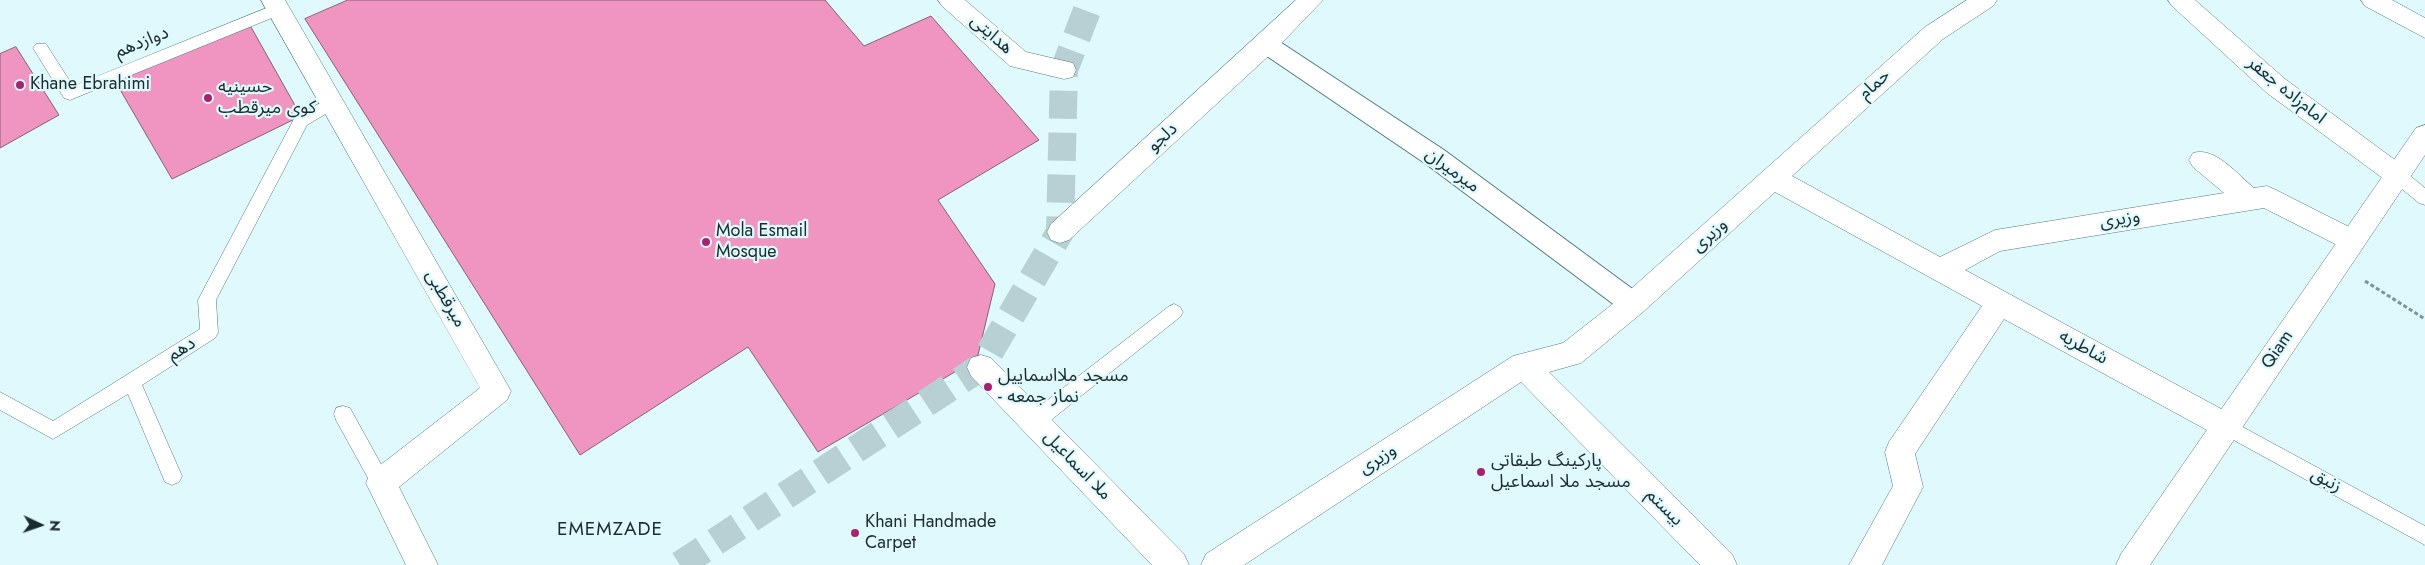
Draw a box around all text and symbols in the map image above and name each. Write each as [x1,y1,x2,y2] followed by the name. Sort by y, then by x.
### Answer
[965,11,1017,59] street label: هدایتی
[112,22,172,64] street label: دوازدهم
[2242,53,2330,129] street label: امام‌زاده جعفر
[1855,65,1895,105] street label: حمام
[30,74,150,96] place label: Khane Ebrahimi
[218,77,316,120] place label: حسینیه کوی میرقطب
[14,79,26,91] marker: Khane Ebrahimi
[202,92,214,104] marker: حسینیه کوی میرقطب
[1143,119,1183,157] street label: دلجو
[1421,144,1483,198] street label: میرمیران
[2098,206,2142,234] street label: وزیری
[1688,214,1732,258] street label: وزیری
[716,221,807,264] place label: Mola Esmail Mosque
[700,236,712,248] marker: Mola Esmail Mosque
[420,266,470,332] street label: میرقطبی
[2055,326,2111,370] street label: شاطریه
[2257,327,2299,373] street label: Qiam
[164,333,200,367] street label: دهم
[998,366,1129,408] place label: مسجد ملااسماییل - نماز جمعه
[982,381,994,393] marker: مسجد ملااسماییل - نماز جمعه
[1038,427,1116,505] street label: ملا اسماعیل
[1355,440,1401,480] street label: وزیری
[1491,451,1631,494] place label: پارکینگ طبقاتی مسجد ملا اسماعیل
[2307,464,2345,498] street label: زنبق
[1475,466,1487,478] marker: پارکینگ طبقاتی مسجد ملا اسماعیل
[1641,485,1687,531] street label: بیستم
[15,500,65,550] north arrow
[865,512,996,554] place label: Khani Handmade Carpet
[556,519,664,541] district label: EMEMZADE
[45,520,65,532] text: N
[849,527,861,539] marker: Khani Handmade Carpet

